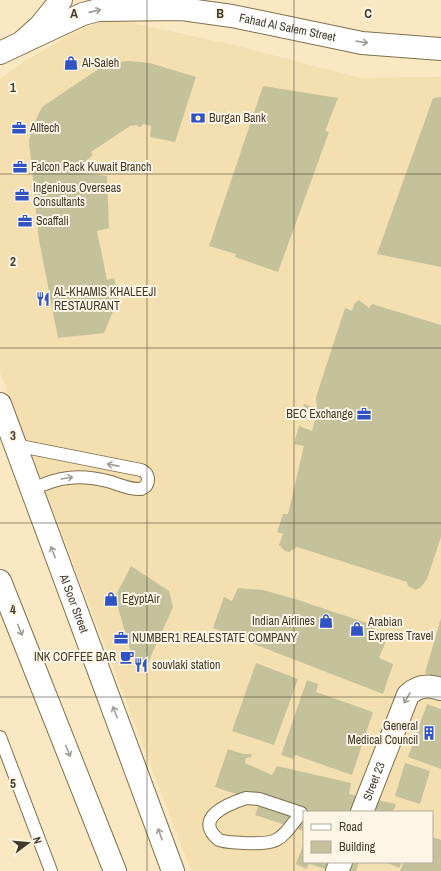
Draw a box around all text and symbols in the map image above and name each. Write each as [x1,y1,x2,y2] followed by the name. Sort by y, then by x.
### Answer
[70,5,78,22] text: A
[216,5,224,22] text: B
[364,5,372,22] text: C
[89,7,102,15] one-way arrow
[238,10,337,45] street label: Fahad Al Salem Street
[355,38,368,46] one-way arrow
[63,55,79,71] shop icon: Al-Saleh
[81,55,119,71] place label: Al-Saleh
[10,79,16,96] text: 1
[190,110,206,126] bank icon: Burgan Bank
[209,110,266,126] place label: Burgan Bank
[11,120,27,136] office icon: Alltech
[29,120,60,136] place label: Alltech
[12,159,28,175] office icon: Falcon Pack Kuwait Branch
[31,159,151,175] place label: Falcon Pack Kuwait Branch
[33,180,121,210] place label: Ingenious Overseas Consultants
[14,187,30,203] office icon: Ingenious Overseas Consultants
[17,213,33,229] office icon: Scaffali
[36,213,69,229] place label: Scaffali
[10,253,16,270] text: 2
[53,284,156,314] place label: AL-KHAMIS KHALEEJI RESTAURANT
[35,291,51,307] restaurant icon: AL-KHAMIS KHALEEJI RESTAURANT
[286,406,353,422] place label: BEC Exchange
[356,406,372,422] office icon: BEC Exchange
[10,427,16,444] text: 3
[107,460,120,468] one-way arrow
[60,474,73,482] one-way arrow
[49,546,57,558] one-way arrow
[55,571,92,636] street label: Al Soor Street
[103,591,119,607] shop icon: EgyptAir
[122,591,160,607] place label: EgyptAir
[10,601,16,618] text: 4
[252,613,315,629] place label: Indian Airlines
[318,613,334,629] shop icon: Indian Airlines
[367,614,433,644] place label: Arabian Express Travel
[349,621,365,637] shop icon: Arabian Express Travel
[16,623,24,635] one-way arrow
[113,630,129,646] office icon: NUMBER1 REALESTATE COMPANY
[132,630,298,646] place label: NUMBER1 REALESTATE COMPANY
[34,649,116,665] place label: INK COFFEE BAR
[119,649,135,665] cafe icon: INK COFFEE BAR
[133,657,149,673] restaurant icon: souvlaki station
[152,657,220,673] place label: souvlaki station
[403,692,411,704] one-way arrow
[110,707,118,719] one-way arrow
[347,718,418,748] place label: General Medical Council
[421,725,437,741] building icon: General Medical Council
[64,744,72,756] one-way arrow
[359,760,389,803] street label: Street 23
[10,775,16,792] text: 5
[303,811,433,863] legend
[339,819,363,835] text: Road
[8,823,48,863] north arrow
[156,828,163,841] one-way arrow
[30,835,45,845] text: N
[339,839,376,855] text: Building

